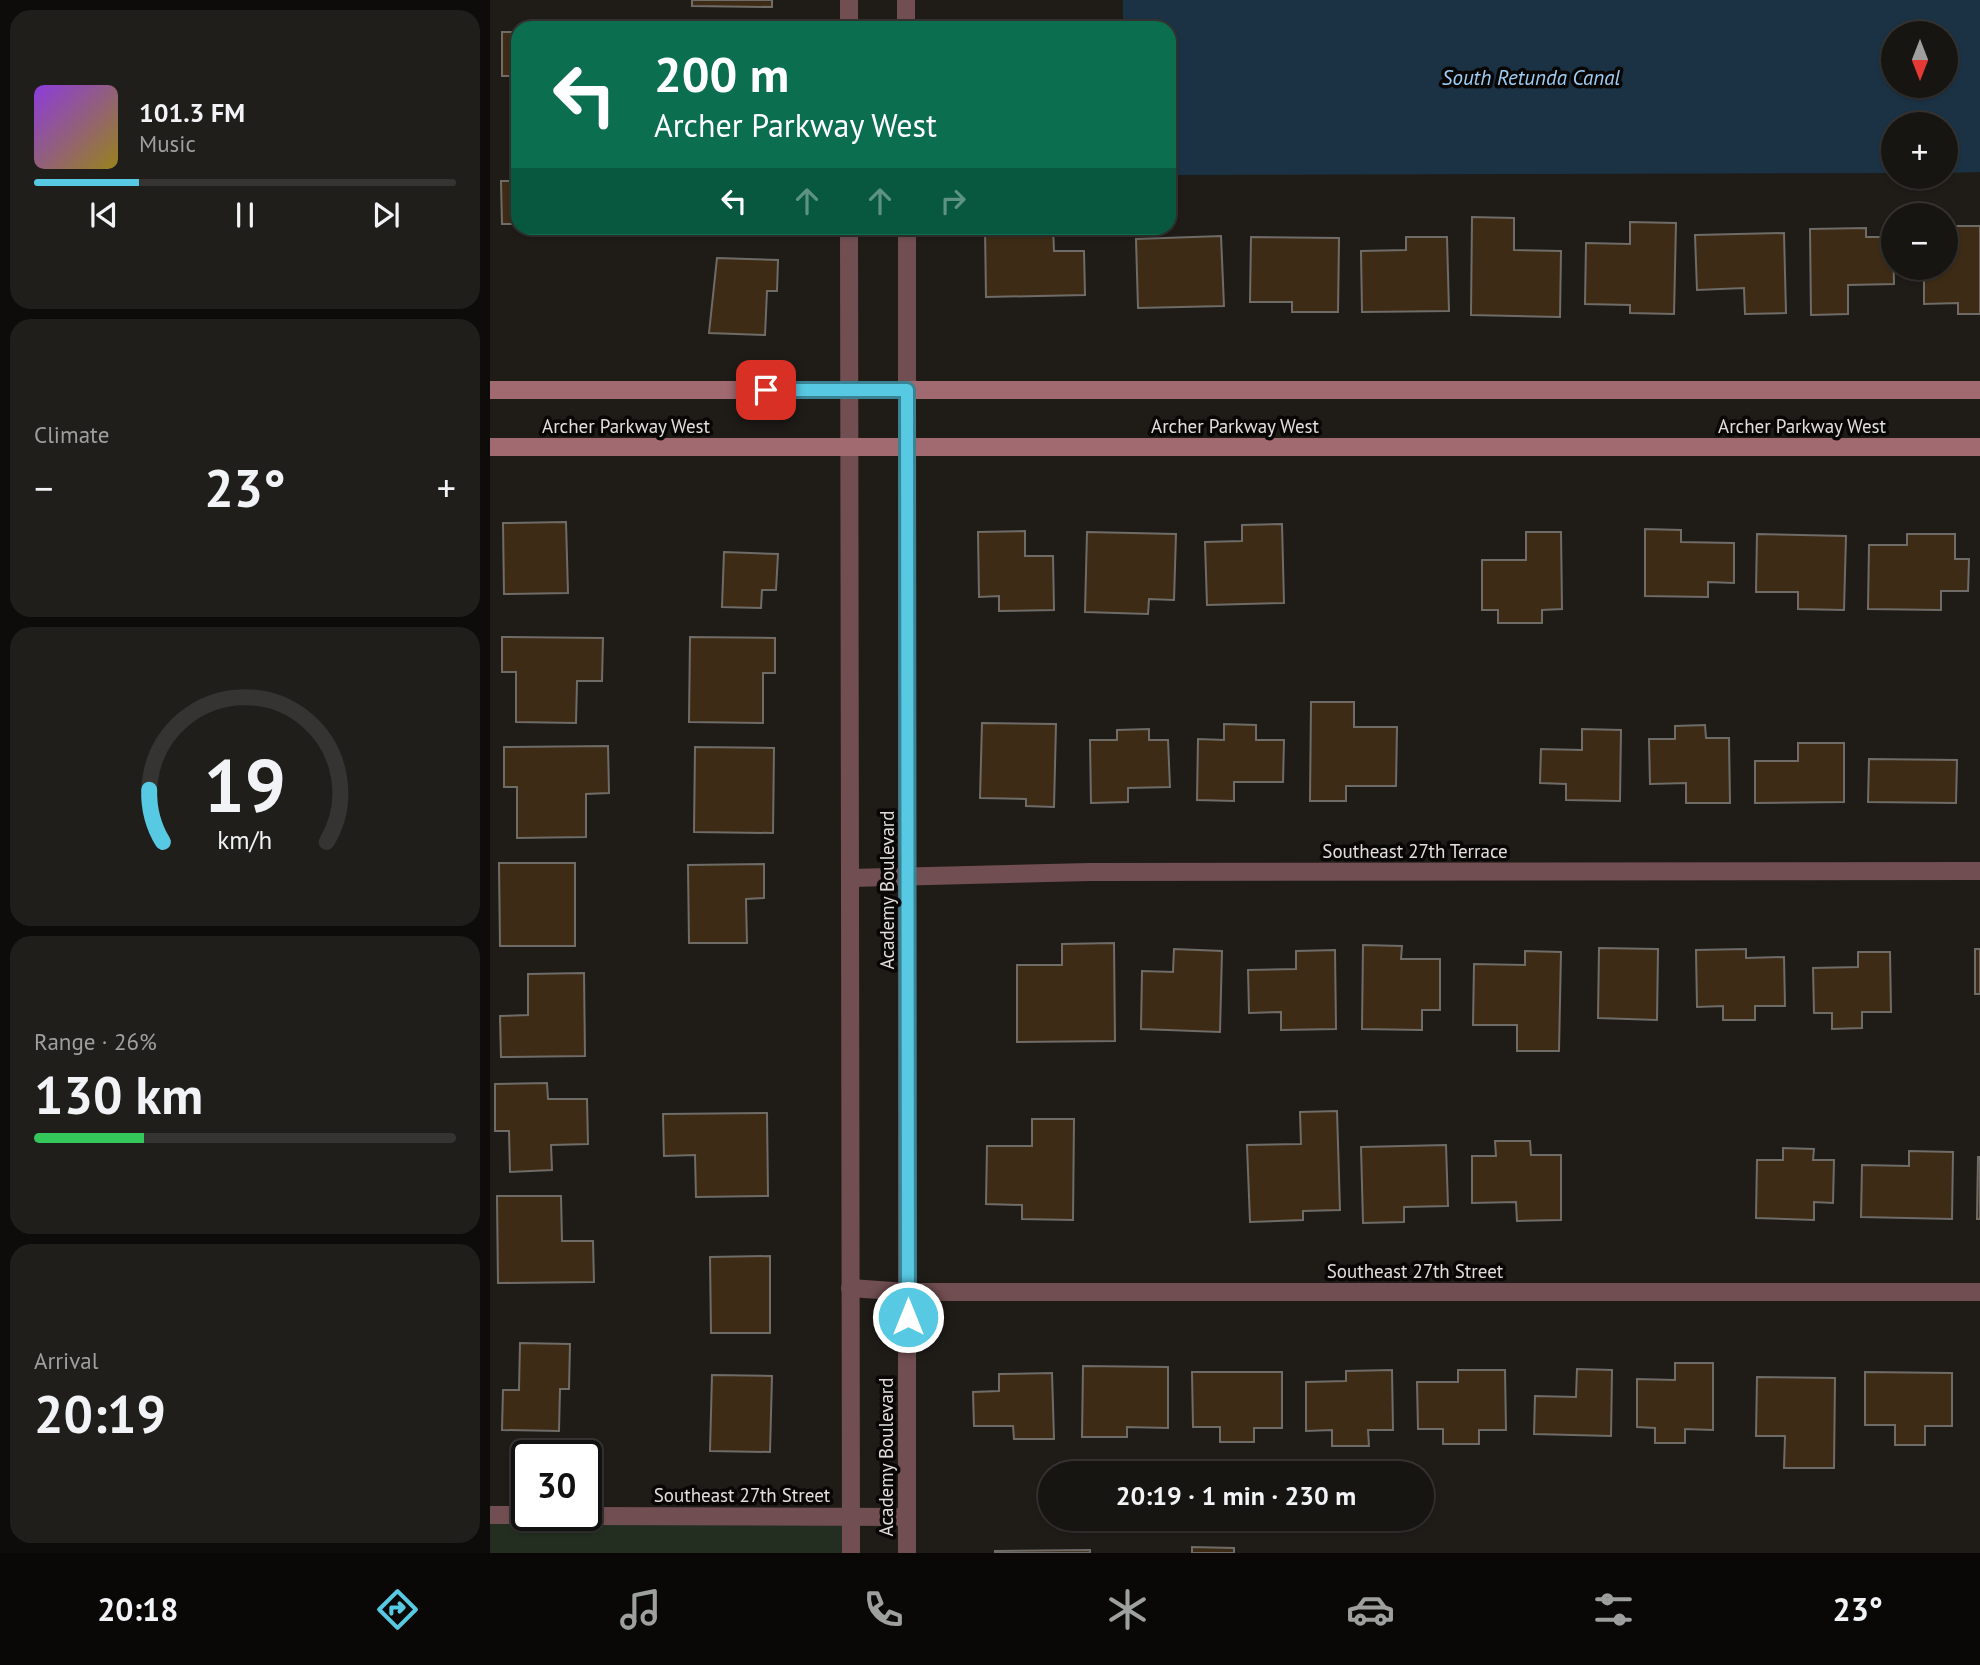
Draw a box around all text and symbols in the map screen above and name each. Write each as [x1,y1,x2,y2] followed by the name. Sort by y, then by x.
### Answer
[1881,21,1958,98] north arrow
[1881,21,1958,280] map controls
[654,42,789,106] text: 200 m
[539,49,630,140] icon: left
[1442,64,1620,91] water label: South Retunda Canal
[139,96,245,129] text: 101.3 FM
[654,104,937,146] text: Archer Parkway West
[1881,112,1958,189] button: +
[139,129,196,158] text: Music
[715,182,753,220] icon: left
[788,182,826,220] icon: ahead
[861,182,899,220] icon: ahead
[934,182,972,220] icon: right
[85,196,123,234] icon: previous
[226,196,264,234] icon: pause
[367,196,405,234] icon: next
[1881,203,1958,280] button: −
[736,360,796,420] pin
[747,371,785,409] icon: arrive
[542,414,711,438] street label: Archer Parkway West
[1151,414,1320,438] street label: Archer Parkway West
[1718,414,1887,438] street label: Archer Parkway West
[34,420,109,449] text: Climate
[204,454,286,521] text: 23°
[34,463,53,512] text: −
[437,463,456,512] text: +
[204,739,286,833] text: 19
[875,811,899,969] street label: Academy Boulevard
[218,824,272,856] text: km/h
[1322,839,1508,863] street label: Southeast 27th Terrace
[34,1027,157,1056] text: Range · 26%
[34,1061,203,1128] text: 130 km
[1327,1259,1504,1283] street label: Southeast 27th Street
[871,1280,945,1354] position arrow
[34,1346,98,1375] text: Arrival
[874,1378,898,1536] street label: Academy Boulevard
[34,1380,166,1447] text: 20:19
[511,1440,602,1531] speed limit sign: 30
[1116,1479,1356,1512] text: 20:19 · 1 min · 230 m
[654,1483,831,1507] street label: Southeast 27th Street
[373,1585,422,1634] icon: directions
[616,1585,665,1634] icon: music
[859,1585,908,1634] icon: phone
[1103,1585,1152,1634] icon: climate
[1346,1585,1395,1634] icon: car
[1589,1585,1638,1634] icon: filters
[97,1588,178,1630] text: 20:18
[1833,1588,1883,1630] text: 23°

